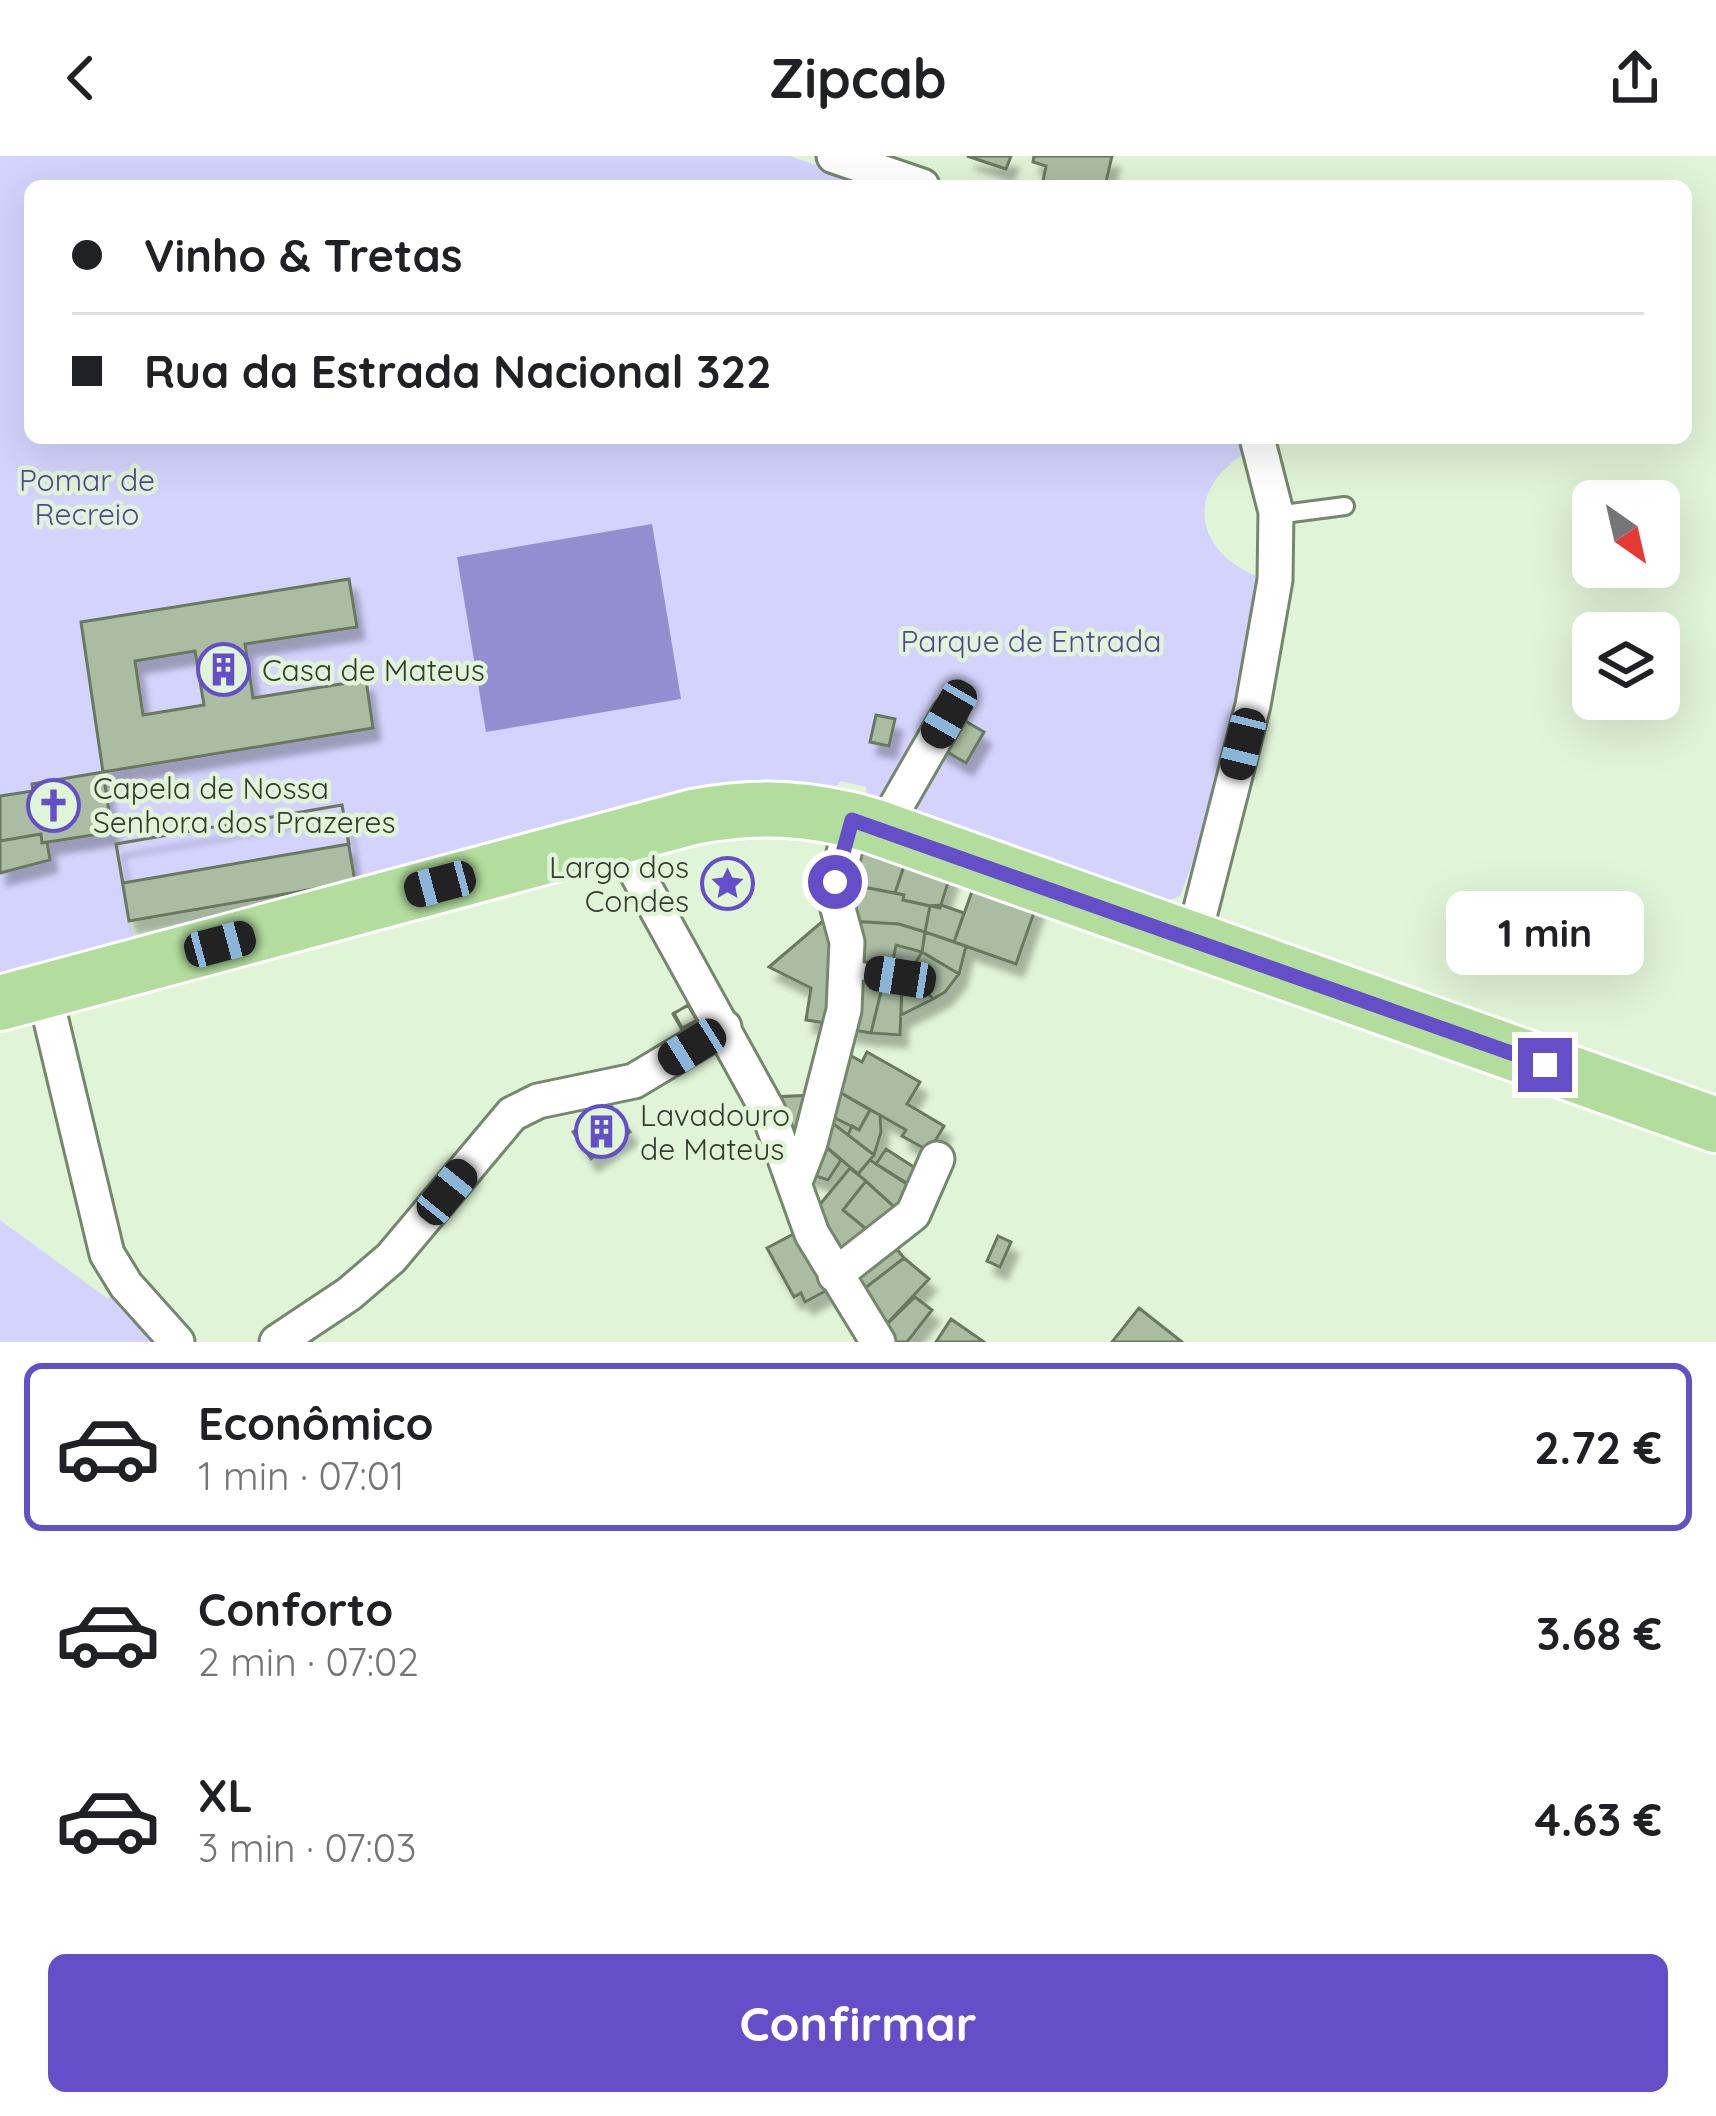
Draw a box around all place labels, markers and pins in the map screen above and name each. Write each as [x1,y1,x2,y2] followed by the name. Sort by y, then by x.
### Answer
[195,642,251,698] building icon: Casa de Mateus
[262,651,485,689] place label: Casa de Mateus
[93,769,396,841] place label: Capela de Nossa Senhora dos Prazeres
[26,777,82,833] church icon: Capela de Nossa Senhora dos Prazeres
[549,848,689,920] place label: Largo dos Condes
[700,856,756,912] place icon: Largo dos Condes
[640,1096,790,1168] place label: Lavadouro de Mateus
[573,1104,629,1160] building icon: Lavadouro de Mateus

